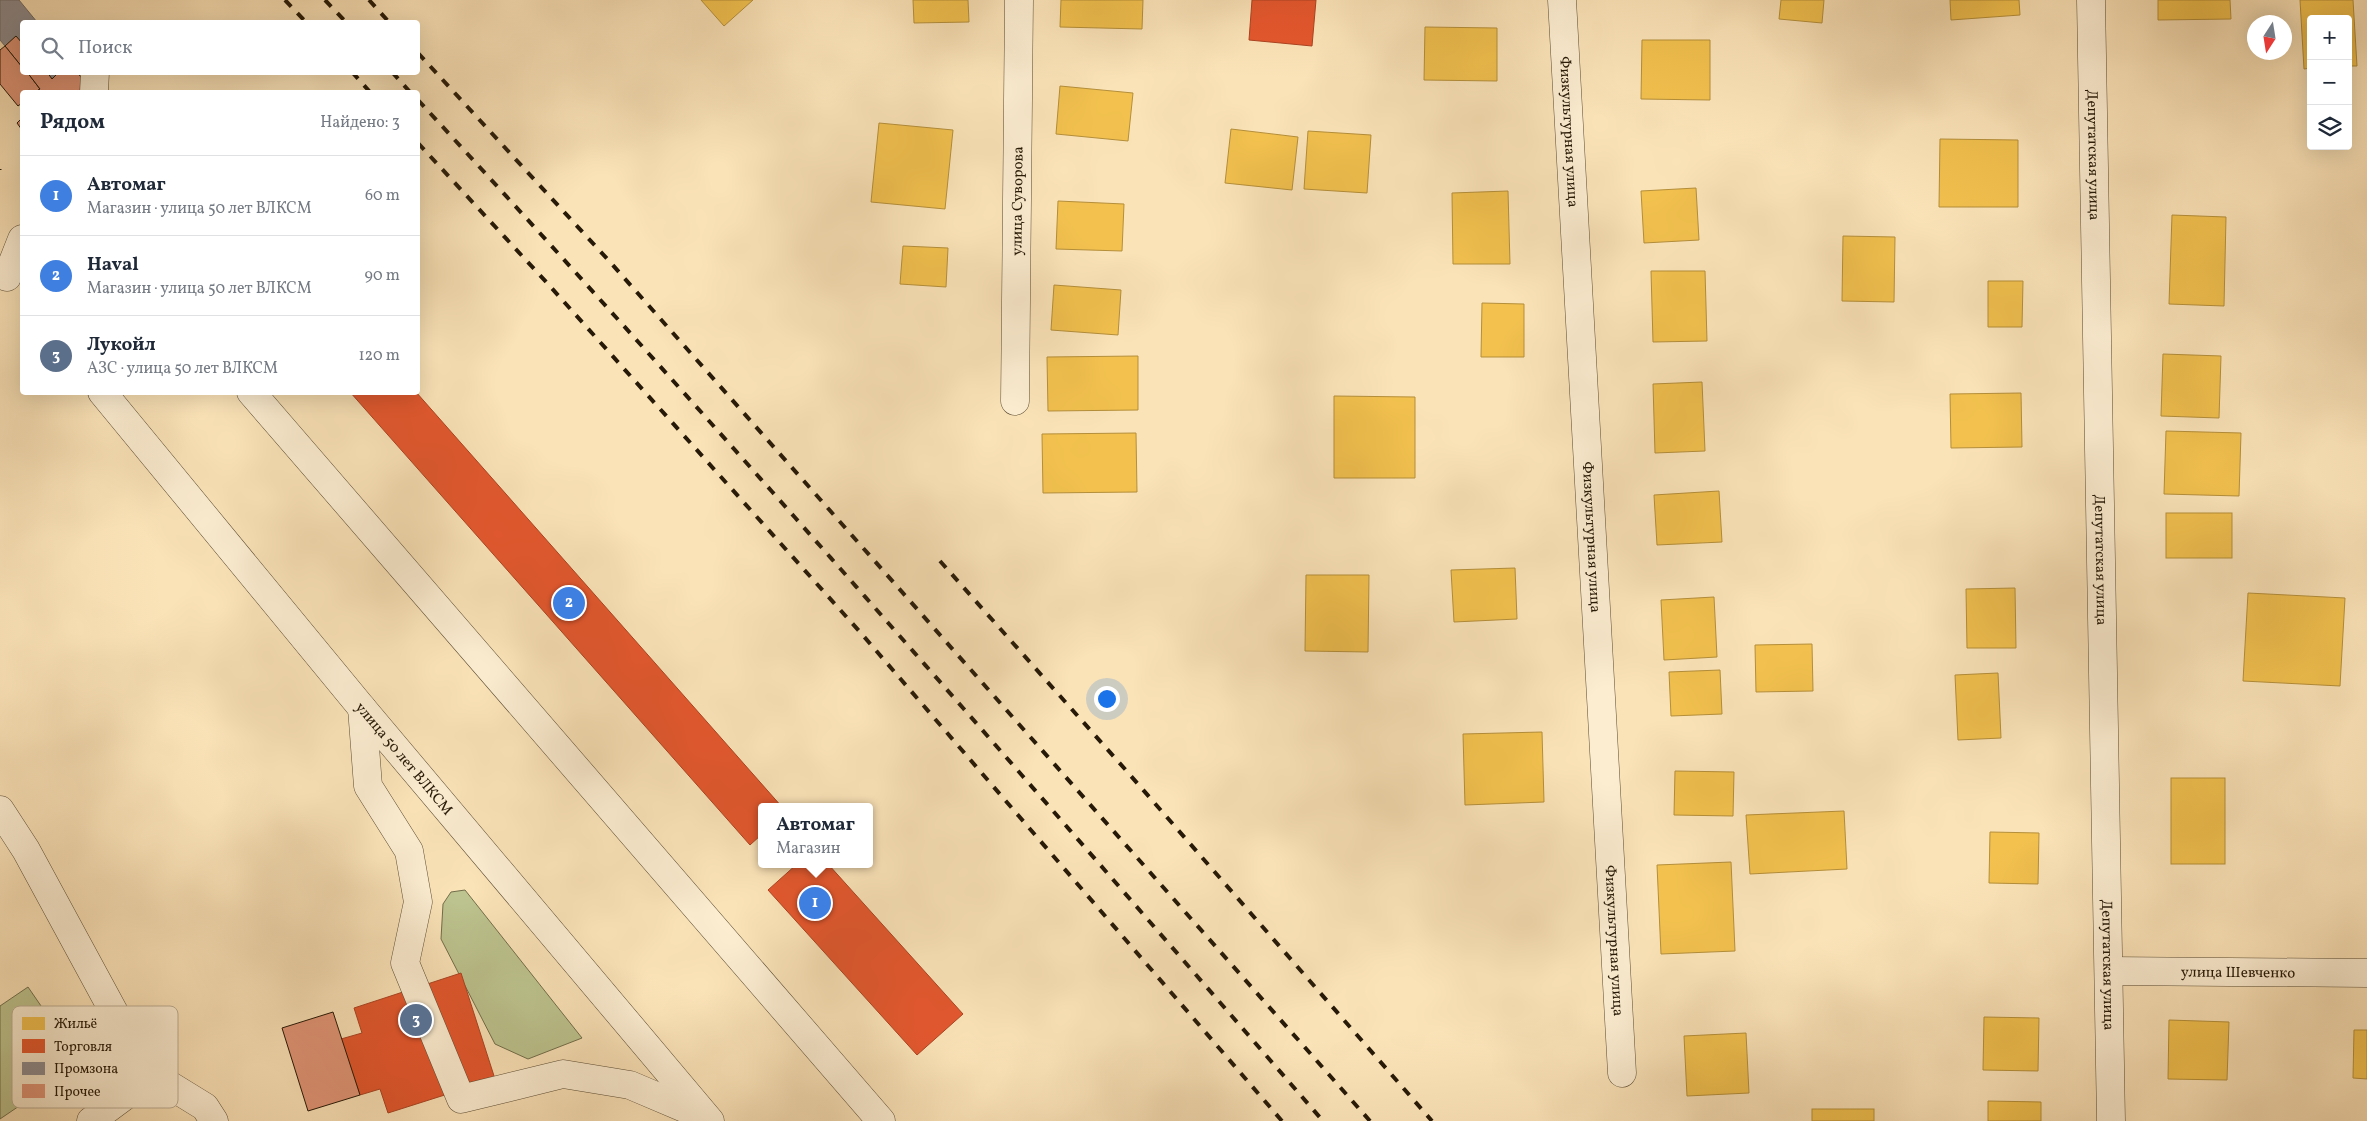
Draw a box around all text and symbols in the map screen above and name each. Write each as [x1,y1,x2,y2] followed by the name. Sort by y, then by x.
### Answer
[2247,15,2292,60] north arrow
[2307,15,2352,150] map controls
[2307,15,2352,60] button: +
[20,20,420,75] search box
[38,34,66,62] icon: search
[78,35,132,61] text: Поиск
[1553,56,1583,208] street label: Физкультурная улица
[2307,60,2352,105] button: −
[2081,89,2104,221] street label: Депутатская улица
[2307,105,2352,150] button: layers
[40,108,105,137] text: Рядом
[320,112,400,134] text: Найдено: 3
[1007,146,1030,256] street label: улица Суворова
[87,172,166,198] text: Автомаг
[53,185,59,207] text: 1
[365,185,400,207] text: 60 m
[87,198,312,220] text: Магазин · улица 50 лет ВЛКСМ
[87,252,139,278] text: Haval
[52,265,60,287] text: 2
[364,265,400,287] text: 90 m
[87,278,312,300] text: Магазин · улица 50 лет ВЛКСМ
[87,332,156,358] text: Лукойл
[52,345,60,367] text: 3
[358,345,400,367] text: 120 m
[87,358,278,380] text: АЗС · улица 50 лет ВЛКСМ
[1576,461,1605,613] street label: Физкультурная улица
[2088,494,2111,626] street label: Депутатская улица
[553,584,585,622] pin: 2
[1094,686,1120,712] your location
[349,698,457,820] street label: улица 50 лет ВЛКСМ
[758,803,873,868] popup
[776,812,855,838] text: Автомаг
[776,838,840,860] text: Магазин
[1598,864,1628,1017] street label: Физкультурная улица
[799,884,831,922] pin: 1
[2095,899,2118,1031] street label: Депутатская улица
[2181,963,2295,984] street label: улица Шевченко
[400,1001,432,1039] pin: 3
[12,1006,178,1108] legend
[54,1015,98,1034] text: Жильё
[54,1038,112,1057] text: Торговля
[54,1060,118,1079] text: Промзона
[54,1083,101,1102] text: Прочее

